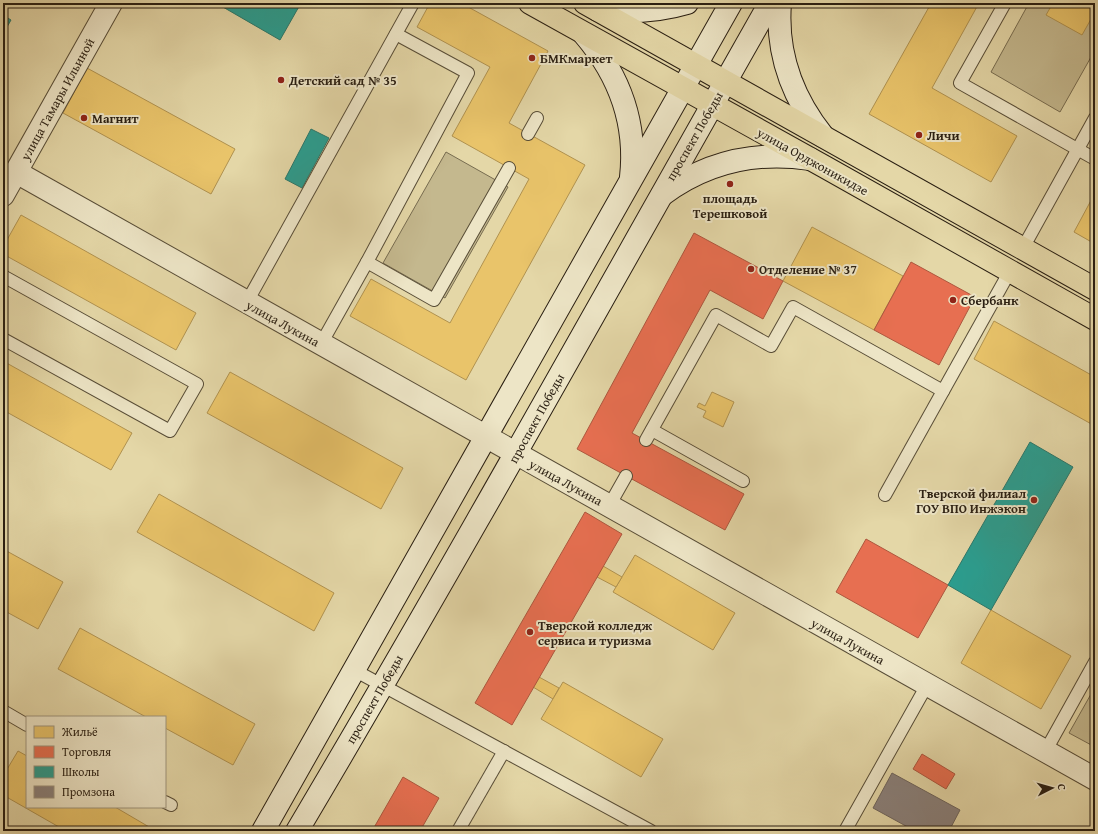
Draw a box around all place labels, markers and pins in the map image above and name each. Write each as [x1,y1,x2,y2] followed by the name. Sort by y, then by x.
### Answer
[540,49,612,68] place label: БМКмаркет
[527,53,537,63] marker: БМКмаркет
[288,71,397,90] place label: Детский сад № 35
[276,75,286,85] marker: Детский сад № 35
[92,109,139,128] place label: Магнит
[79,113,89,123] marker: Магнит
[927,126,960,145] place label: Личи
[914,130,924,140] marker: Личи
[725,179,735,189] marker: площадь Терешковой
[693,189,767,223] place label: площадь Терешковой
[759,260,857,279] place label: Отделение № 37
[746,264,756,274] marker: Отделение № 37
[961,291,1019,310] place label: Сбербанк
[948,295,958,305] marker: Сбербанк
[916,484,1026,518] place label: Тверской филиал ГОУ ВПО Инжэкон
[1029,495,1039,505] marker: Тверской филиал ГОУ ВПО Инжэкон
[538,616,653,650] place label: Тверской колледж сервиса и туризма
[525,627,535,637] marker: Тверской колледж сервиса и туризма

